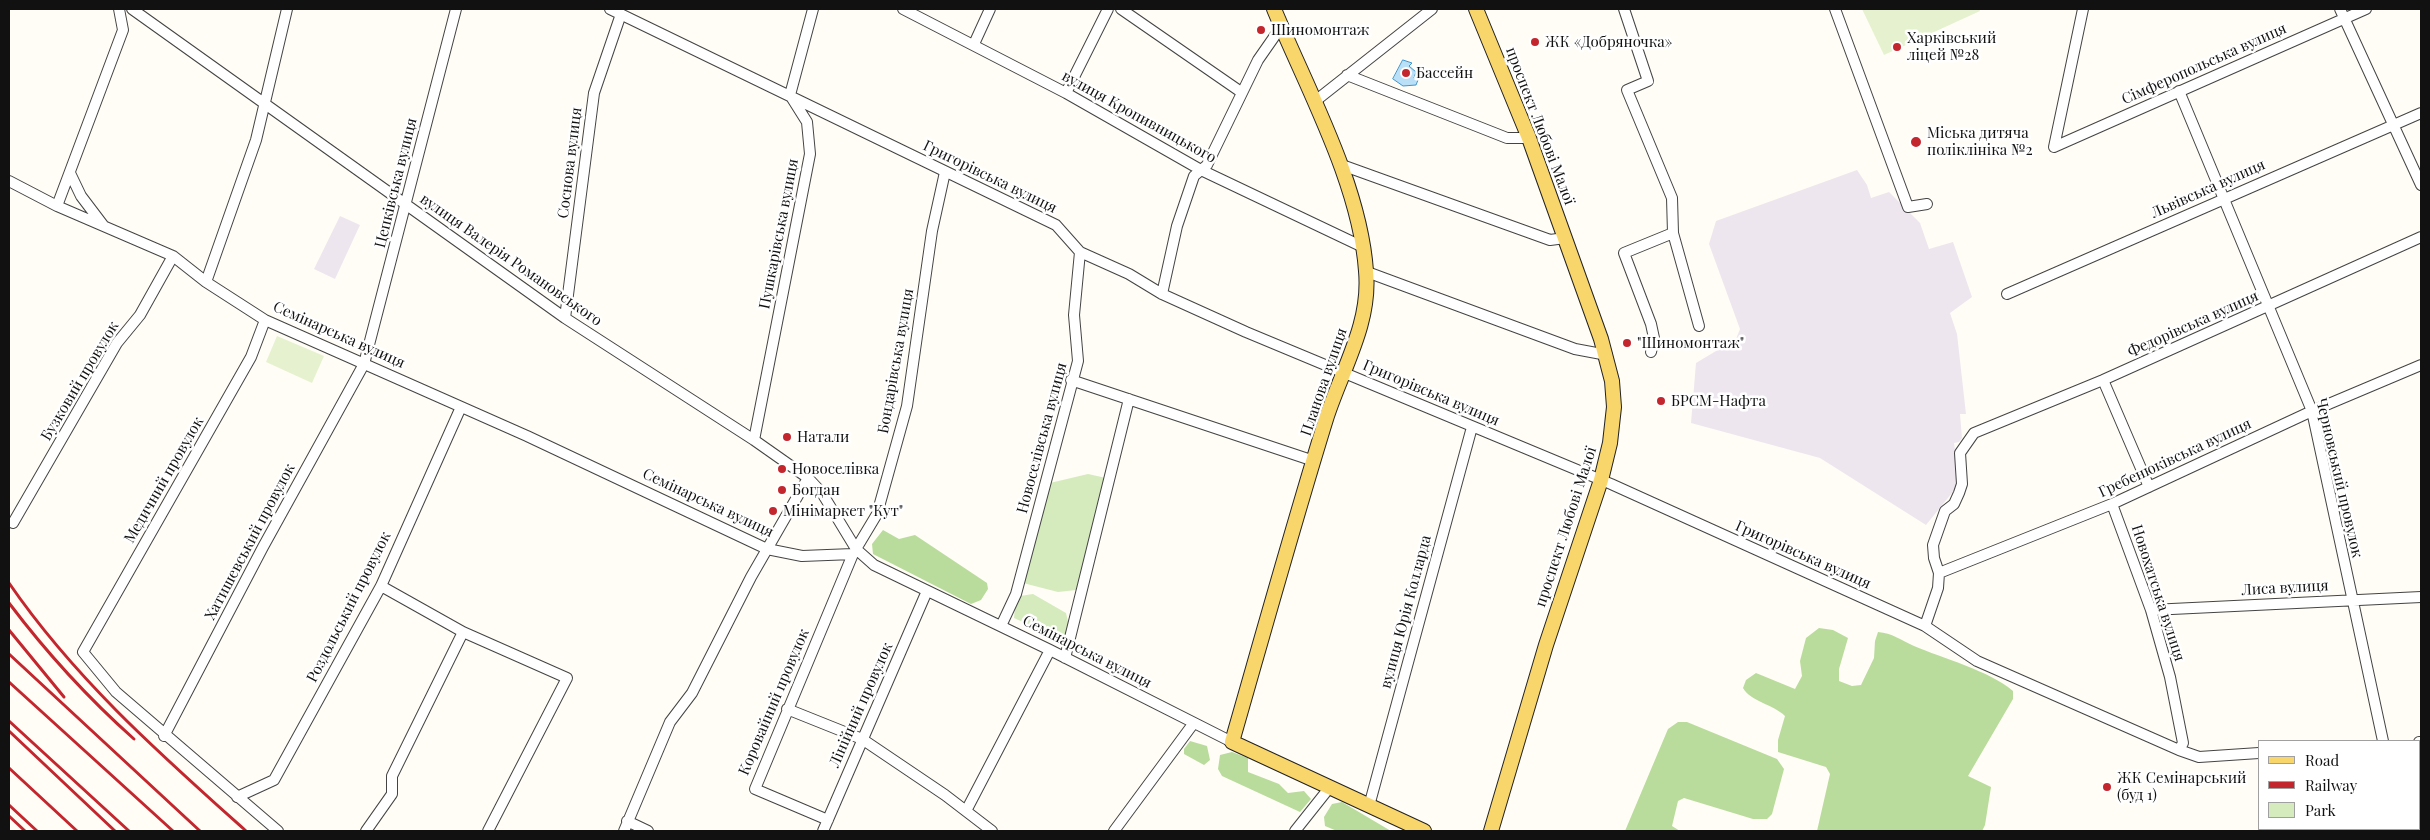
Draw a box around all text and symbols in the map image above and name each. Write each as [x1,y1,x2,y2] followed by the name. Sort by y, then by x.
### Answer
[2119,19,2289,109] street label: Сімферопольська вулиця
[1271,21,1369,39] place label: Шиномонтаж
[1255,24,1267,36] marker: Шиномонтаж
[1907,29,1996,64] place label: Харківський ліцей №28
[1545,33,1672,51] place label: ЖК «Добряночка»
[1529,36,1541,48] marker: ЖК «Добряночка»
[1891,41,1903,53] marker: Харківський ліцей №28
[1502,45,1578,207] street label: проспект Любові Малої
[1416,64,1473,82] place label: Бассейн
[1059,67,1219,167] street label: вулиця Кропивницького
[1400,67,1412,79] marker: Бассейн
[554,106,586,220] street label: Соснова вулиця
[371,116,421,250] street label: Цепківська вулиця
[1927,124,2033,159] place label: Міська дитяча поліклініка №2
[1909,135,1923,149] marker: Міська дитяча поліклініка №2
[920,137,1060,217] street label: Григорівська вулиця
[2148,156,2268,222] street label: Львівська вулиця
[756,157,802,311] street label: Пушкарівська вулиця
[417,190,605,330] street label: вулиця Валерія Романовського
[874,287,918,435] street label: Бондарівська вулиця
[2125,287,2261,361] street label: Федорівська вулиця
[270,298,408,372] street label: Семінарська вулиця
[37,318,123,444] street label: Бузковий провулок
[1297,326,1351,438] street label: Планова вулиця
[1637,334,1744,352] place label: "Шиномонтаж"
[1621,337,1633,349] marker: "Шиномонтаж"
[1360,356,1502,430] street label: Григорівська вулиця
[1013,361,1071,515] street label: Новоселівська вулиця
[1671,392,1766,410] place label: БРСМ-Нафта
[1655,395,1667,407] marker: БРСМ-Нафта
[2312,396,2366,560] street label: Черновський провулок
[121,414,207,546] street label: Медичний провулок
[2096,415,2254,501] street label: Гребенюківська вулиця
[797,428,849,446] place label: Натали
[781,431,793,443] marker: Натали
[1532,445,1600,609] street label: проспект Любові Малої
[792,460,879,478] place label: Новоселівка
[201,461,299,623] street label: Хатишевський провулок
[776,463,788,475] marker: Новоселівка
[640,465,776,541] street label: Семінарська вулиця
[792,481,840,499] place label: Богдан
[776,484,788,496] marker: Богдан
[783,502,903,520] place label: Мінімаркет "Кут"
[767,505,779,517] marker: Мінімаркет "Кут"
[1732,517,1874,593] street label: Григорівська вулиця
[2127,522,2189,664] street label: Новохатська вулиця
[303,529,395,685] street label: Роздольський провулок
[1377,533,1435,691] street label: вулиця Юрія Колларда
[2241,577,2329,599] street label: Лиса вулиця
[1020,612,1154,692] street label: Семінарська вулиця
[735,626,813,778] street label: Коровайний провулок
[825,640,897,770] street label: Лінійний провулок
[2258,740,2420,830] legend
[2305,750,2339,770] text: Road
[2117,769,2246,804] place label: ЖК Семінарський (буд 1)
[2305,775,2357,795] text: Railway
[2101,781,2113,793] marker: ЖК Семінарський (буд 1)
[2305,800,2336,820] text: Park

